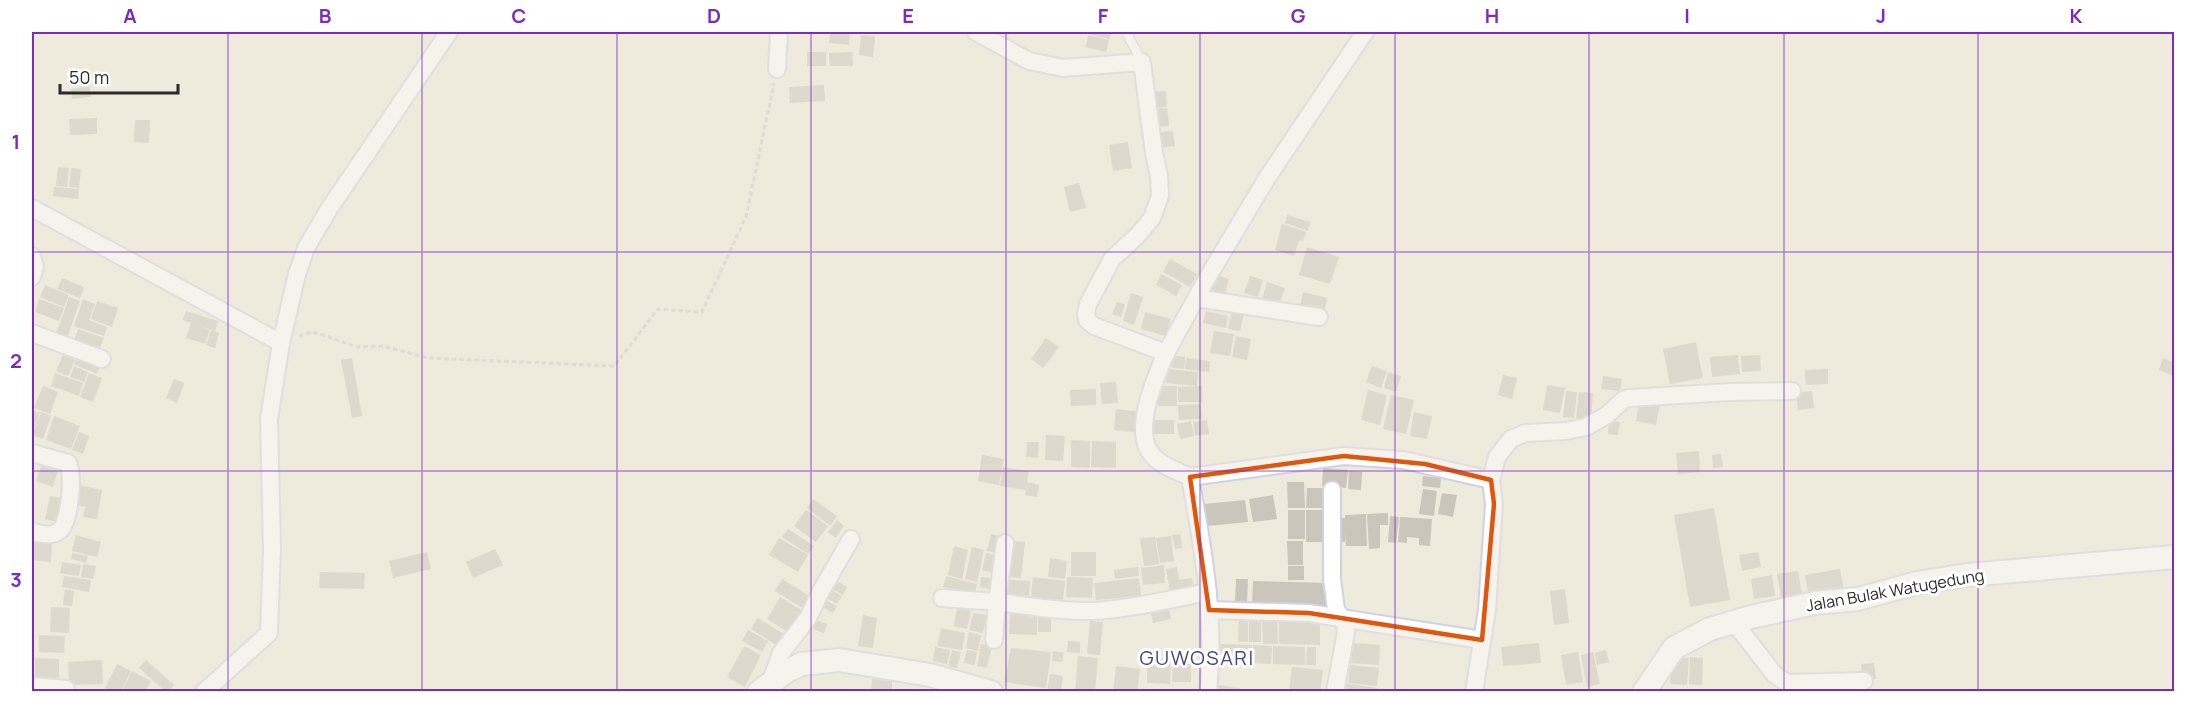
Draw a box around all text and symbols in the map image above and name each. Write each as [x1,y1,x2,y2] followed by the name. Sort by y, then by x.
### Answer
[123,2,137,29] text: A
[319,2,332,29] text: B
[512,2,526,29] text: C
[707,2,721,29] text: D
[902,2,914,29] text: E
[1098,2,1109,29] text: F
[1291,2,1306,29] text: G
[1485,2,1499,29] text: H
[1684,2,1690,29] text: I
[1876,2,1886,29] text: J
[2070,2,2083,29] text: K
[60,57,178,95] scale bar
[69,65,109,89] text: 50 m
[12,128,20,155] text: 1
[10,347,22,374] text: 2
[1804,563,1986,617] street label: Jalan Bulak Watugedung
[10,566,22,593] text: 3
[1139,644,1255,671] district label: GUWOSARI

